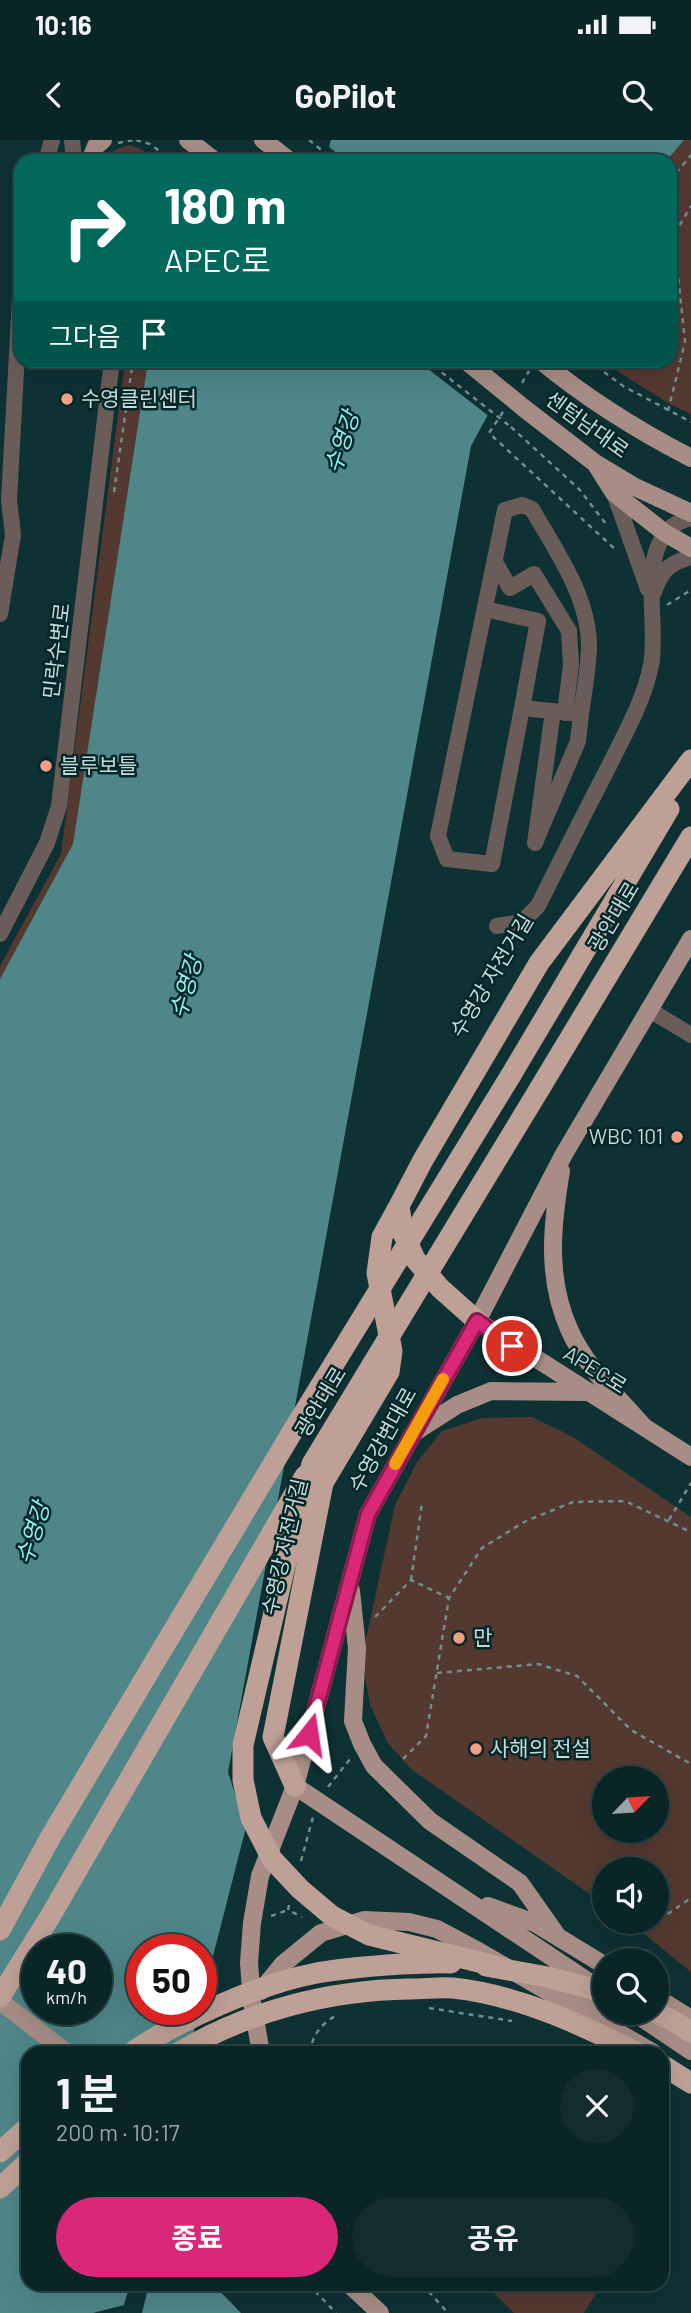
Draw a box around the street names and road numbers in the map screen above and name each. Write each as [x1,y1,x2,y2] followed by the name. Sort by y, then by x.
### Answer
[541,385,634,462] street label: 센텀남대로
[37,601,74,700] street label: 민락수변로
[582,877,643,956] street label: 광안대로
[444,909,537,1041] street label: 수영강 자전거길
[560,1340,632,1398] street label: APEC로
[289,1362,350,1441] street label: 광안대로
[343,1383,421,1496] street label: 수영강변대로
[256,1476,311,1617] street label: 수영강 자전거길

